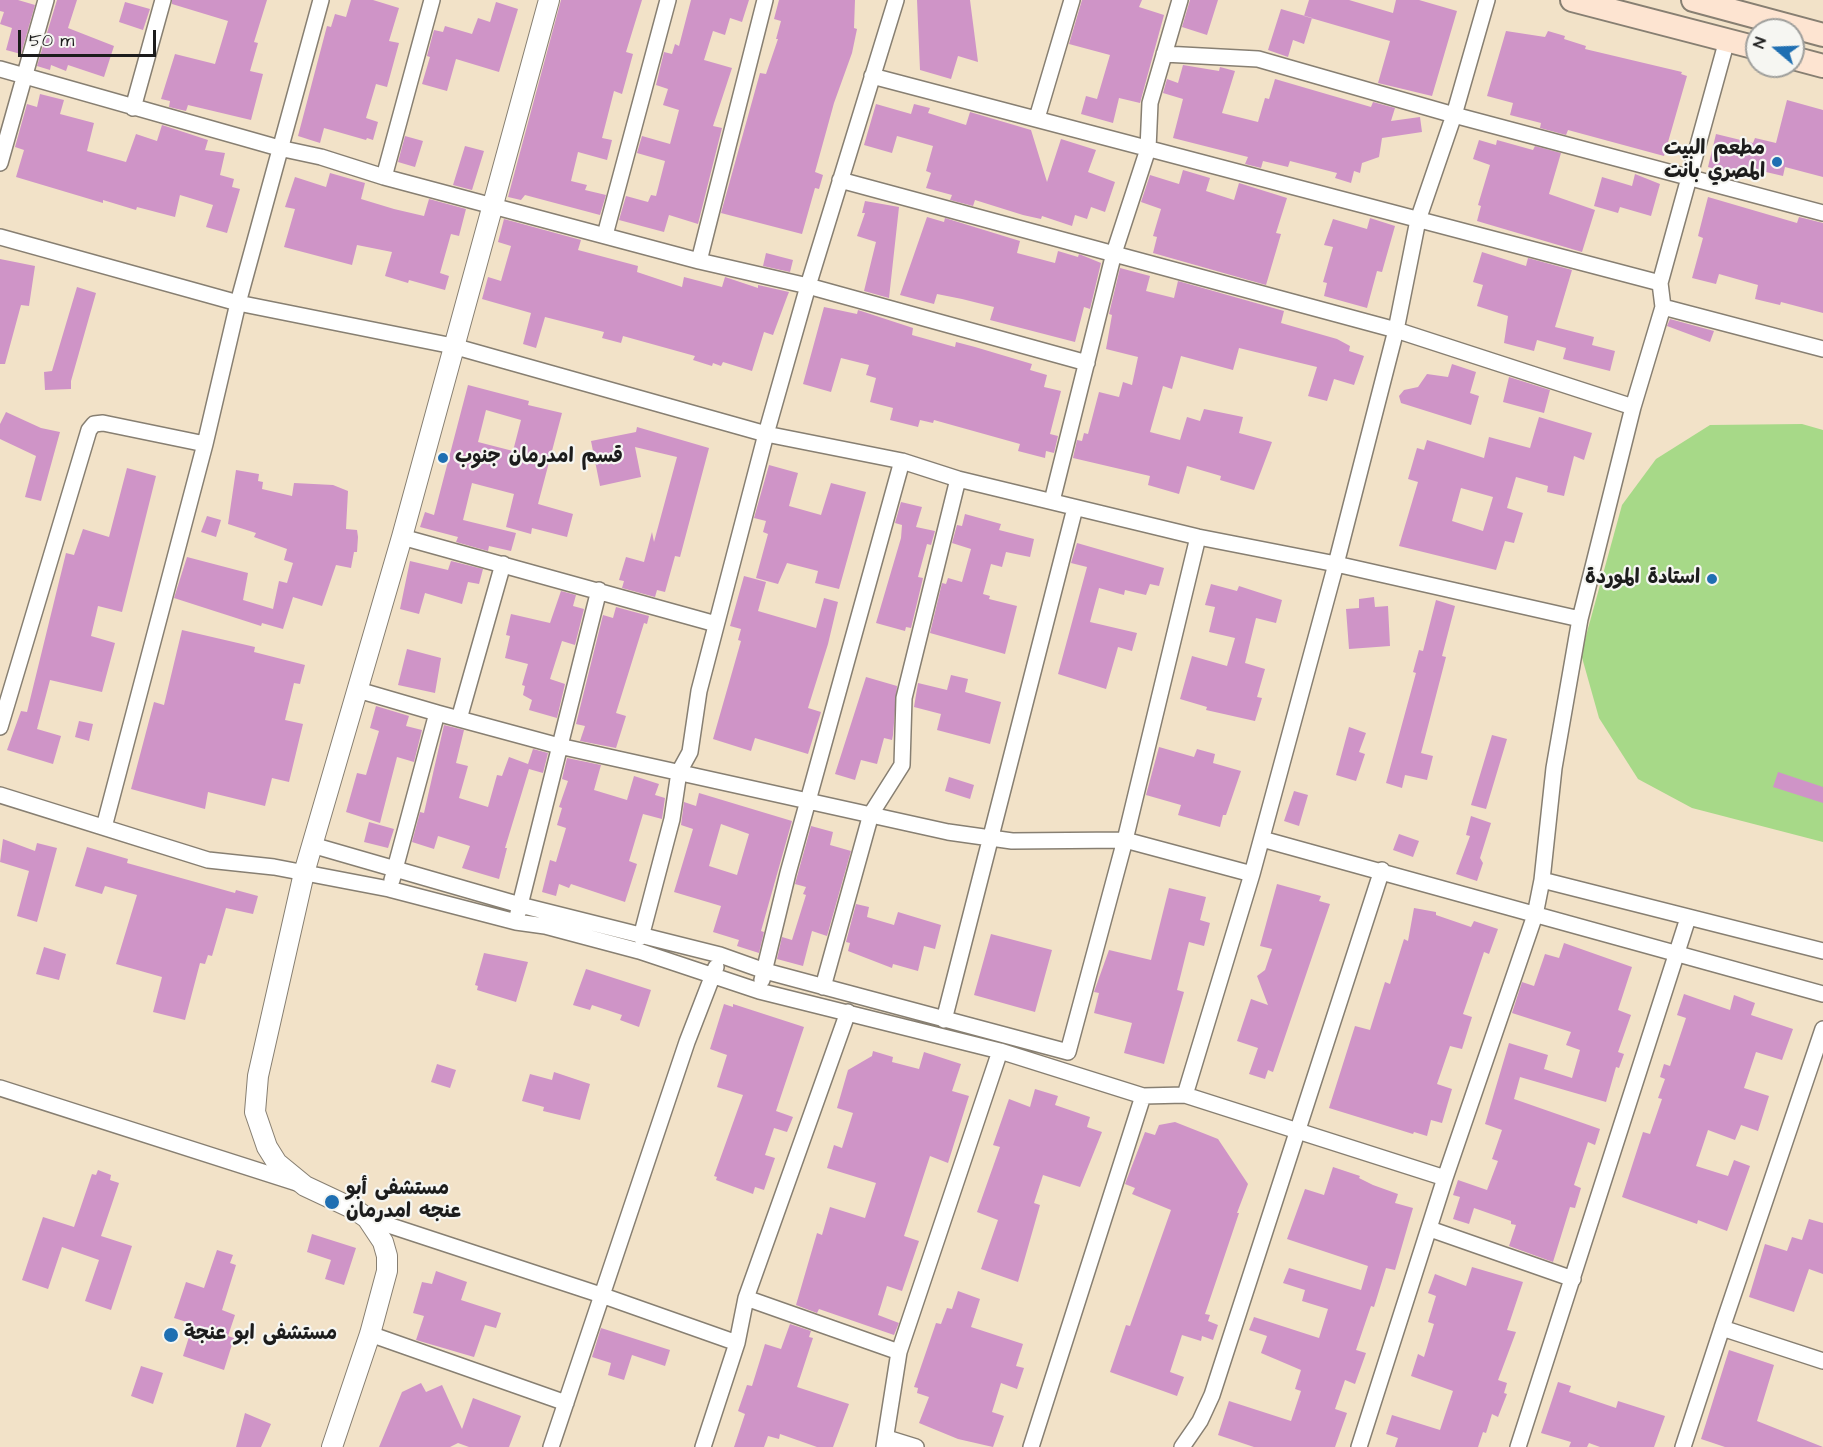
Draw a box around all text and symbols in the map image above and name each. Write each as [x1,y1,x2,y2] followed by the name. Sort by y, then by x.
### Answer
[21,18,159,56] scale bar
[1745,18,1805,78] north arrow
[29,28,74,53] text: 50 m
[1748,34,1772,51] text: N
[1664,138,1765,185] place label: مطعم البيت المصري بانت
[1770,155,1784,169] marker: مطعم البيت المصري بانت
[455,446,623,470] place label: قسم امدرمان جنوب
[436,451,450,465] marker: قسم امدرمان جنوب
[1585,567,1700,591] place label: استادة الموردة
[1705,572,1719,586] marker: استادة الموردة
[346,1178,461,1225] place label: مستشفى أبو عنجه امدرمان
[323,1193,341,1211] marker: مستشفى أبو عنجه امدرمان
[184,1323,337,1347] place label: مستشفى ابو عنجة
[162,1326,180,1344] marker: مستشفى ابو عنجة

